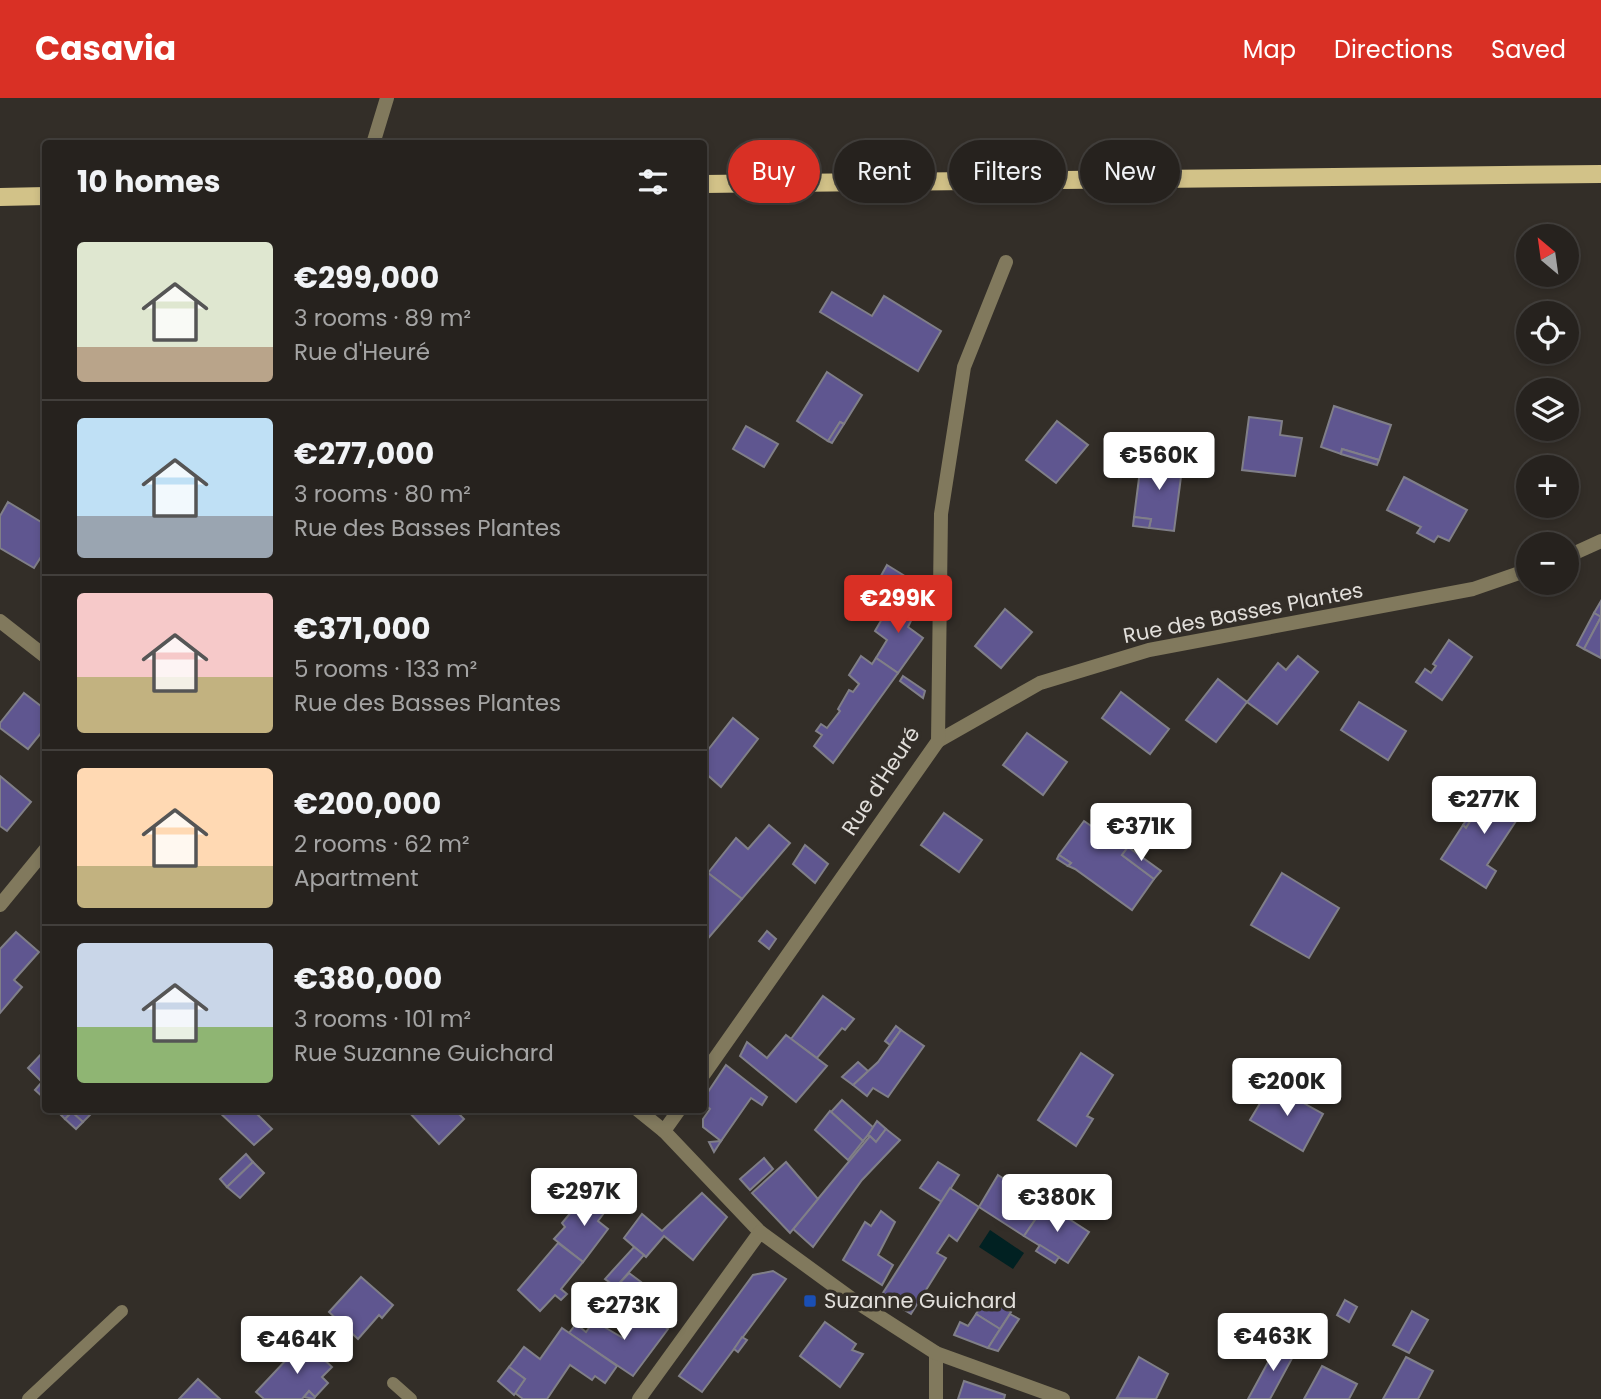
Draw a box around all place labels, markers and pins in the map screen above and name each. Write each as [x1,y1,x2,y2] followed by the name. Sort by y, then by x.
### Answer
[1110,432,1208,492] pin: €560K
[849,575,947,635] pin: €299K
[1435,776,1533,836] pin: €277K
[1092,804,1190,863] pin: €371K
[1238,1058,1336,1118] pin: €200K
[535,1168,633,1228] pin: €297K
[1008,1174,1106,1234] pin: €380K
[575,1282,673,1342] pin: €273K
[824,1286,1016,1315] place label: Suzanne Guichard
[802,1293,818,1309] marker: Suzanne Guichard
[1224,1314,1322,1373] pin: €463K
[248,1316,346,1376] pin: €464K

